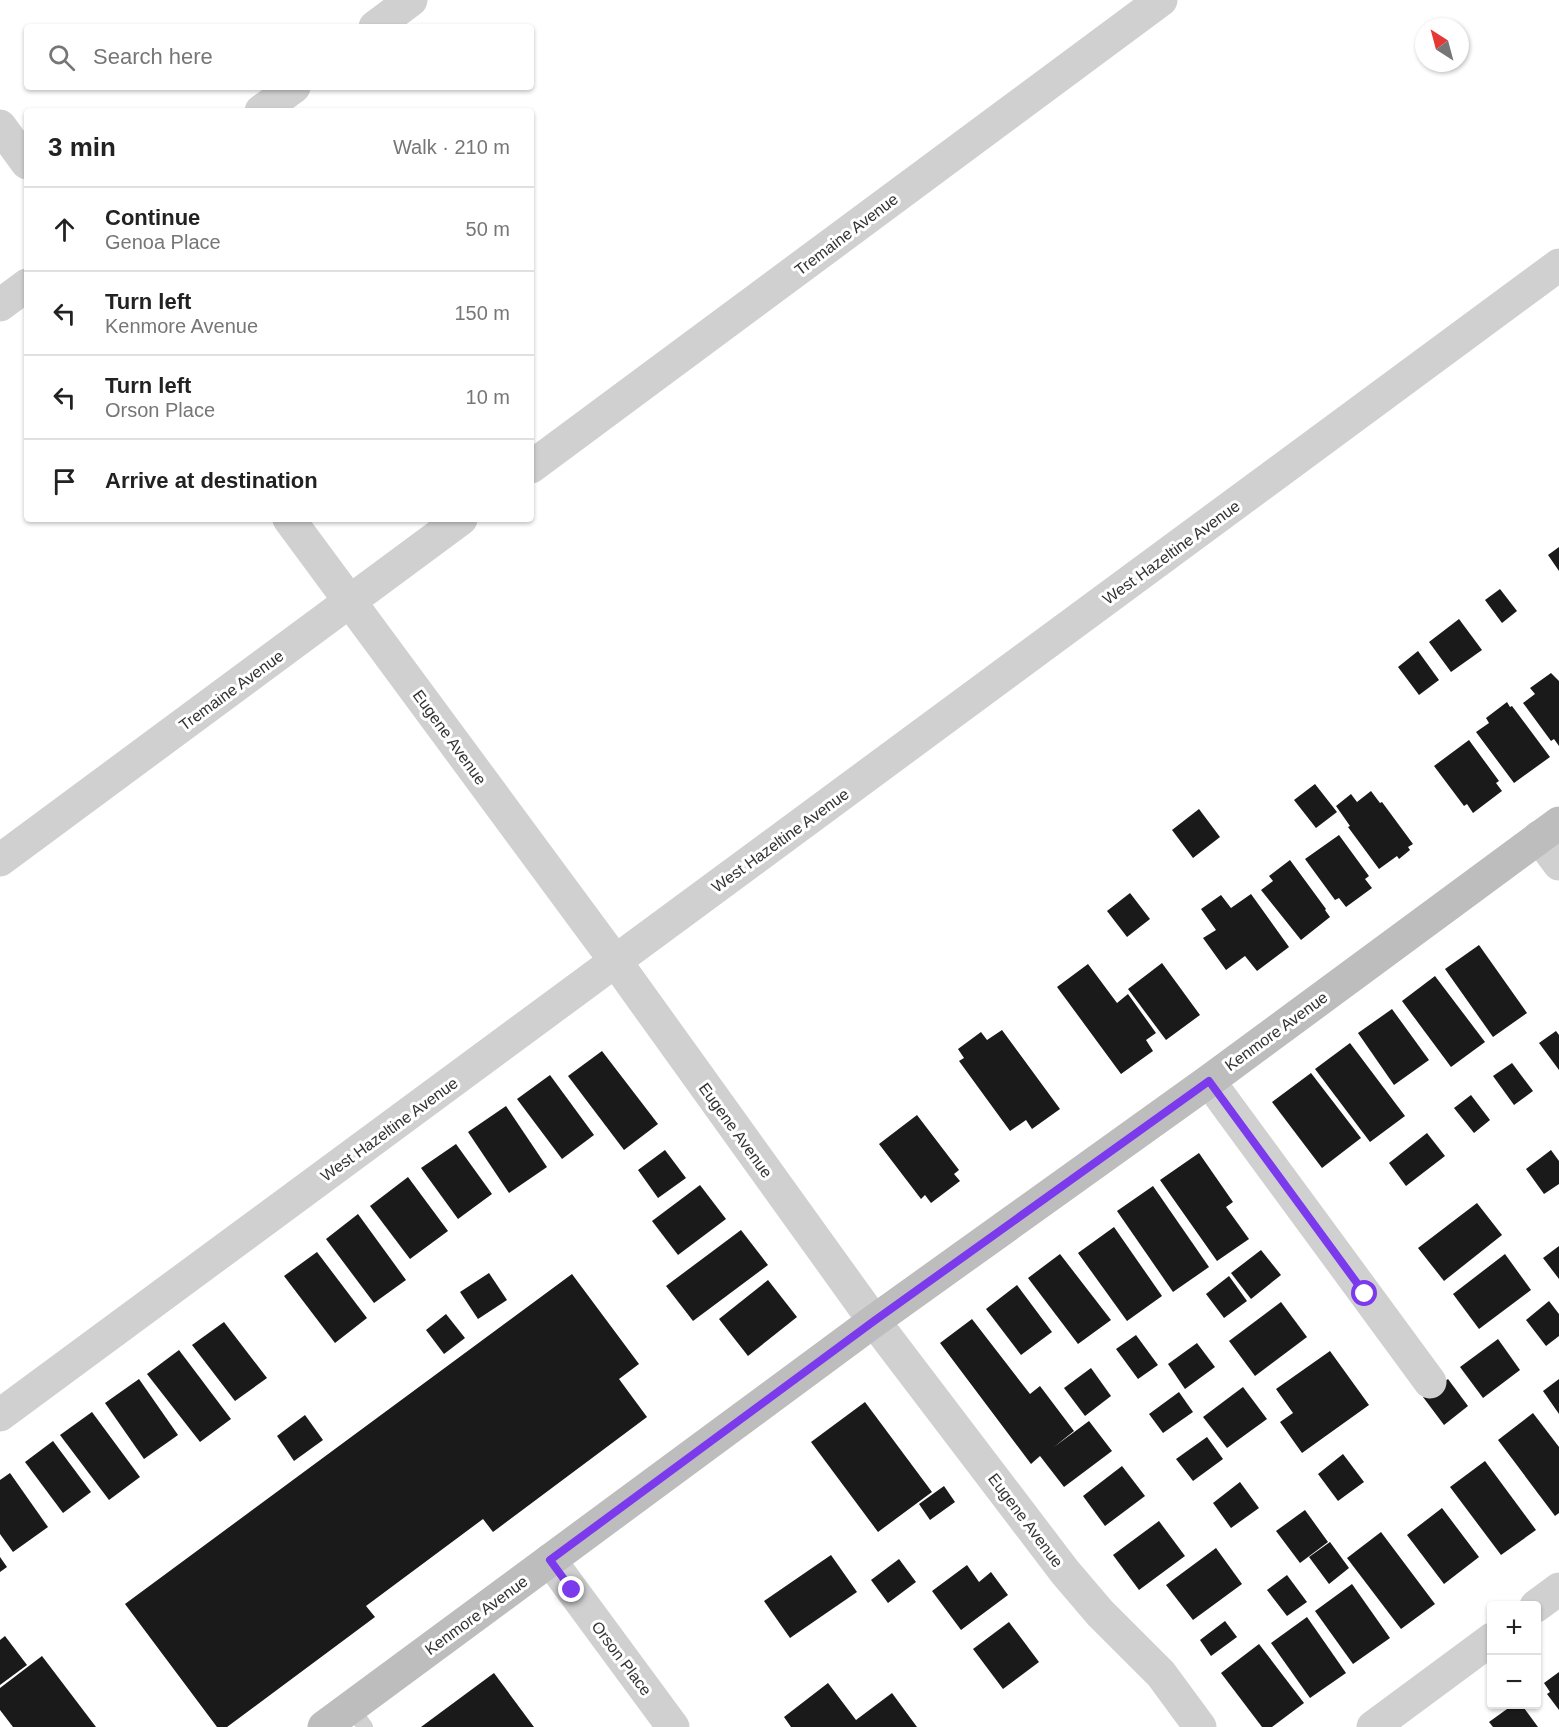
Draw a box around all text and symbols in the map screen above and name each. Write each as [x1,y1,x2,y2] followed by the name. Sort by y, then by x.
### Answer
[1415,18,1469,72] north arrow
[24,24,534,90] search box
[45,41,78,74] icon: search
[93,44,213,69] text: Search here
[48,132,116,162] text: 3 min
[393,136,510,158] text: Walk · 210 m
[791,190,901,279] street label: Tremaine Avenue
[105,205,200,230] text: Continue
[48,213,81,246] icon: ahead
[466,218,510,240] text: 50 m
[105,231,221,253] text: Genoa Place
[105,289,191,314] text: Turn left
[48,297,81,330] icon: left
[454,302,510,324] text: 150 m
[105,315,258,337] text: Kenmore Avenue
[105,373,191,398] text: Turn left
[48,381,81,414] icon: left
[466,386,510,408] text: 10 m
[105,399,215,421] text: Orson Place
[48,465,81,498] icon: arrive
[105,468,318,493] text: Arrive at destination
[1100,497,1243,608] street label: West Hazeltine Avenue
[176,647,287,734] street label: Tremaine Avenue
[410,687,490,788] street label: Eugene Avenue
[709,785,852,896] street label: West Hazeltine Avenue
[1222,988,1331,1074] street label: Kenmore Avenue
[318,1074,461,1185] street label: West Hazeltine Avenue
[696,1080,776,1181] street label: Eugene Avenue
[1351,1280,1377,1306] route start
[985,1470,1066,1571] street label: Eugene Avenue
[422,1572,531,1658] street label: Kenmore Avenue
[558,1576,584,1602] route end
[1487,1601,1541,1709] map controls
[1487,1601,1541,1655] button: +
[588,1618,655,1699] street label: Orson Place
[1487,1655,1541,1709] button: −

